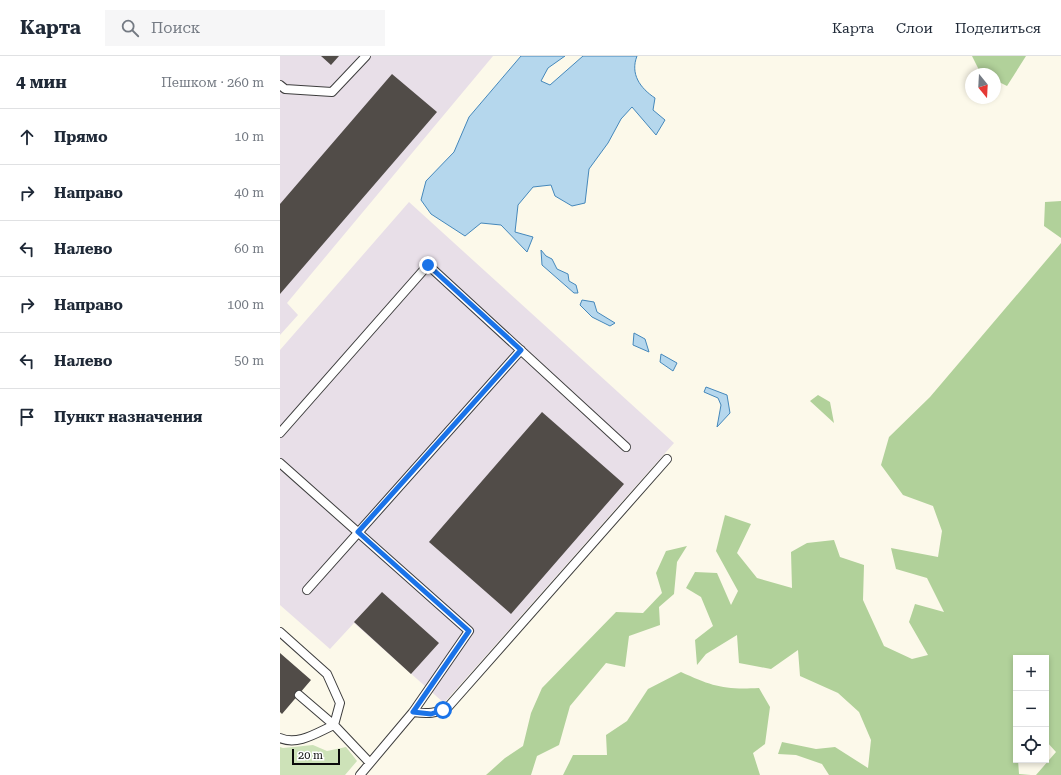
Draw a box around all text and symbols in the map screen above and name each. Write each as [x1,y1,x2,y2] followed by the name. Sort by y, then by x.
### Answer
[105,10,385,46] search box
[20,16,81,39] text: Карта
[119,17,141,39] icon: search
[151,19,200,37] text: Поиск
[832,20,874,36] text: Карта
[896,20,933,36] text: Слои
[955,20,1041,36] text: Поделиться
[965,68,1001,104] north arrow
[16,72,67,92] text: 4 мин
[161,75,264,90] text: Пешком · 260 m
[16,126,38,148] icon: ahead
[54,128,108,146] text: Прямо
[234,129,264,144] text: 10 m
[16,182,38,204] icon: right
[54,184,123,202] text: Направо
[234,185,264,200] text: 40 m
[16,238,38,260] icon: left
[54,240,113,258] text: Налево
[234,241,264,256] text: 60 m
[419,256,437,274] route end
[16,294,38,316] icon: right
[54,296,123,314] text: Направо
[227,297,264,312] text: 100 m
[16,350,38,372] icon: left
[54,352,113,370] text: Налево
[234,353,264,368] text: 50 m
[16,406,38,428] icon: arrive
[54,408,202,426] text: Пункт назначения
[1013,655,1049,763] map controls
[1013,655,1049,691] button: +
[1013,691,1049,727] button: −
[434,701,452,719] route start
[1013,727,1049,763] button: locate
[292,747,340,766] scale bar
[298,749,323,762] text: 20 m

